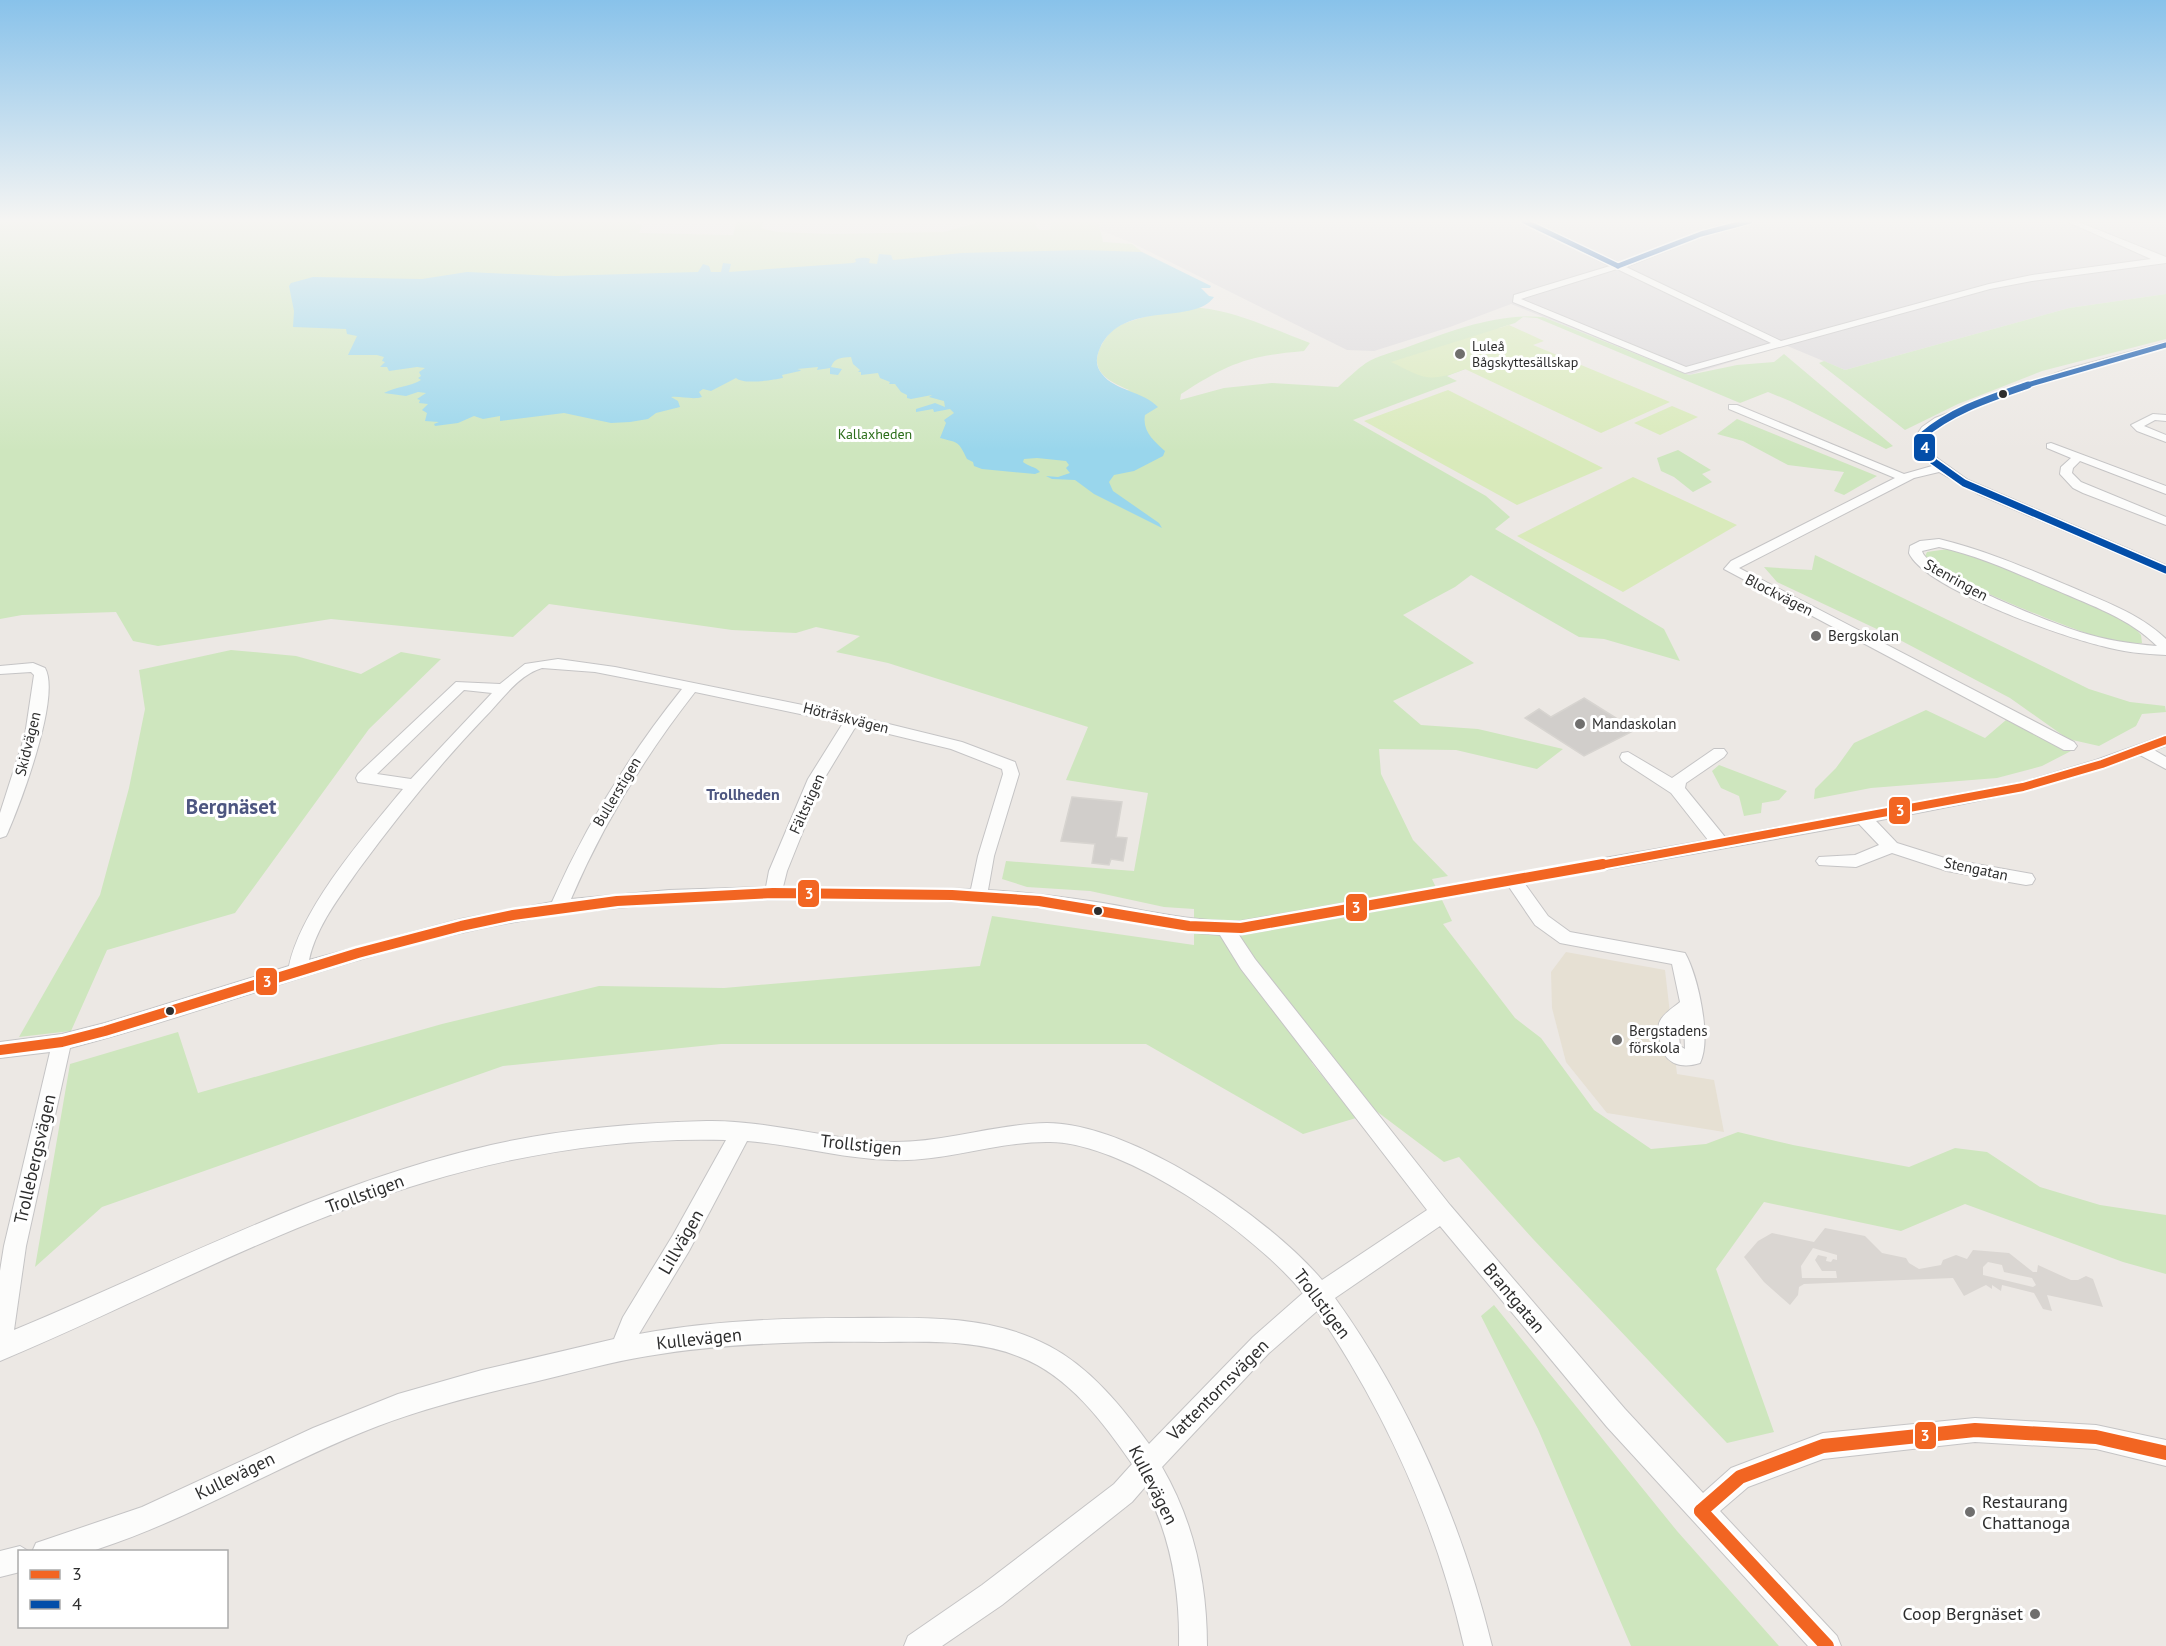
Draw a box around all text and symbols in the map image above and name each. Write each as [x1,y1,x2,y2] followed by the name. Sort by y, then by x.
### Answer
[1472,337,1578,371] place label: Luleå Bågskyttesällskap
[1453,347,1467,361] marker: Luleå Bågskyttesällskap
[1997,388,2009,400] unlabelled marker
[838,425,912,443] park label: Kallaxheden
[1913,433,1936,462] line badge: 4
[1920,437,1930,457] text: 4
[1921,554,1991,605] street label: Stenringen
[1742,569,1816,620] street label: Blockvägen
[1828,626,1899,645] place label: Bergskolan
[1809,629,1823,643] marker: Bergskolan
[801,698,891,737] street label: Höträskvägen
[10,710,45,778] street label: Skidvägen
[1592,714,1676,733] place label: Mandaskolan
[1573,717,1587,731] marker: Mandaskolan
[588,754,645,830] street label: Bullerstigen
[785,771,828,837] street label: Fältstigen
[706,784,780,804] district label: Trollheden
[186,793,277,820] district label: Bergnäset
[1888,796,1911,825] line badge: 3
[1895,800,1905,820] text: 3
[1942,852,2010,885] street label: Stengatan
[797,879,820,908] line badge: 3
[804,883,814,903] text: 3
[1345,893,1368,922] line badge: 3
[1351,897,1361,917] text: 3
[1092,905,1104,917] unlabelled marker
[255,967,278,996] line badge: 3
[262,971,272,991] text: 3
[164,1005,176,1017] unlabelled marker
[1629,1021,1708,1057] place label: Bergstadens förskola
[1610,1033,1624,1047] marker: Bergstadens förskola
[8,1092,61,1226] street label: Trollebergsvägen
[819,1129,903,1160] street label: Trollstigen
[323,1169,407,1218] street label: Trollstigen
[653,1205,708,1278] street label: Lillvägen
[1478,1258,1550,1338] street label: Brantgatan
[1289,1264,1356,1343] street label: Trollstigen
[655,1323,743,1354] street label: Kullevägen
[1161,1334,1273,1446] street label: Vattentornsvägen
[1914,1421,1937,1450] line badge: 3
[1920,1425,1930,1445] text: 3
[1124,1441,1183,1528] street label: Kullevägen
[191,1446,278,1505] street label: Kullevägen
[1982,1490,2070,1534] place label: Restaurang Chattanoga
[1963,1505,1977,1519] marker: Restaurang Chattanoga
[18,1550,228,1628] legend
[72,1562,82,1585] text: 3
[72,1592,82,1615] text: 4
[1902,1602,2023,1625] place label: Coop Bergnäset
[2028,1607,2042,1621] marker: Coop Bergnäset

